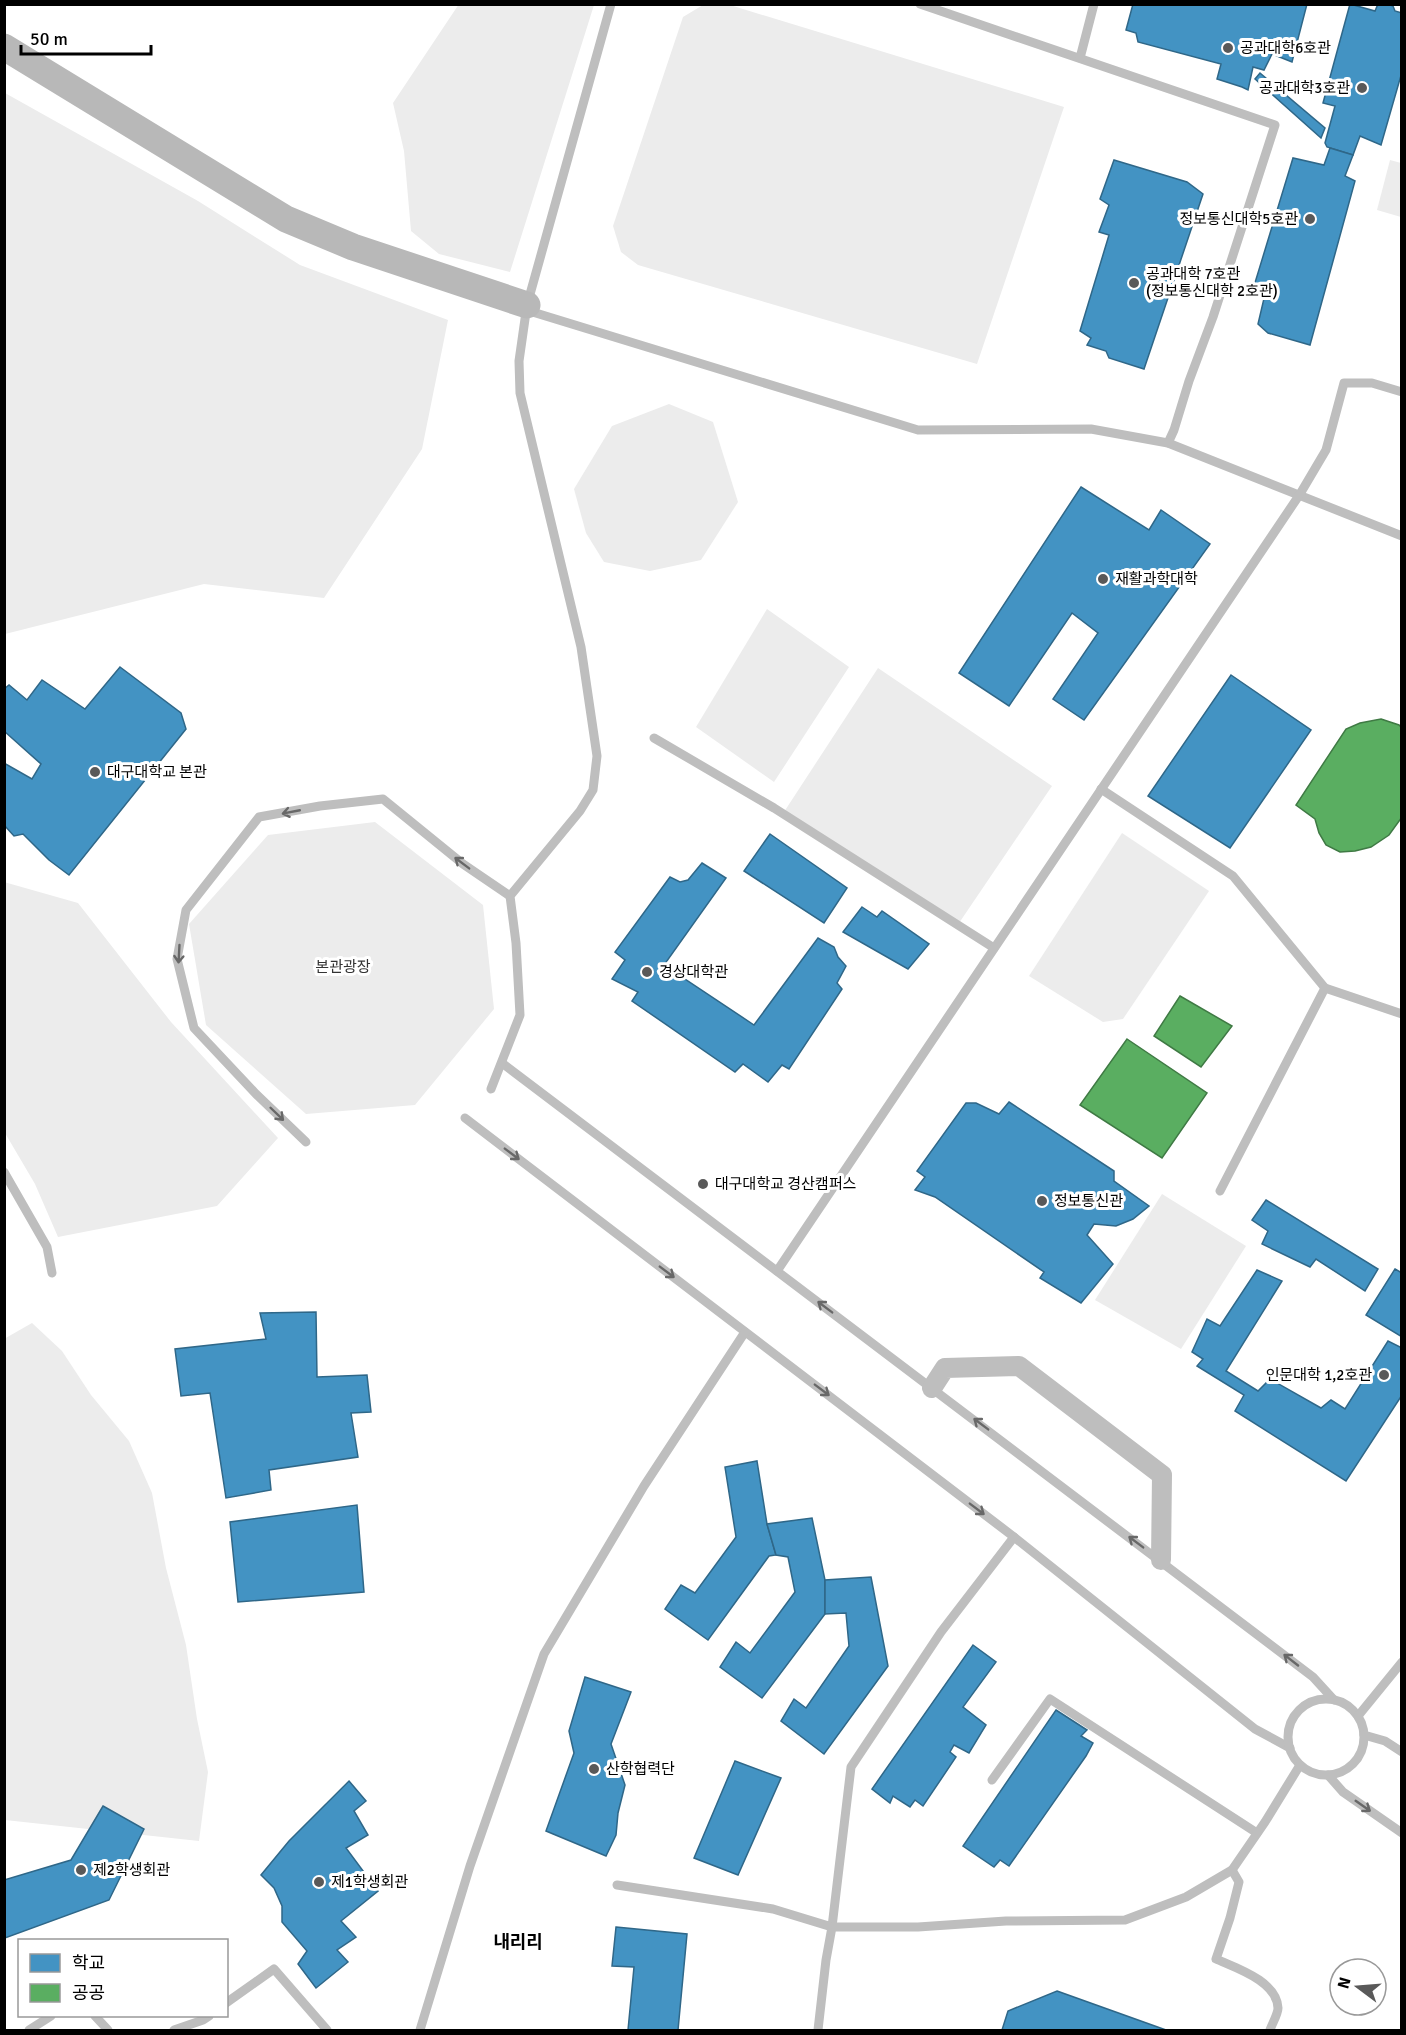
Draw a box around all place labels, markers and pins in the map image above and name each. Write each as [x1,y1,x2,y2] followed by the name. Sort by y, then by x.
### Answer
[1240,39,1331,57] place label: 공과대학6호관
[1221,41,1235,55] marker: 공과대학6호관
[1259,79,1350,97] place label: 공과대학3호관
[1355,81,1369,95] marker: 공과대학3호관
[1179,210,1298,228] place label: 정보통신대학5호관
[1303,212,1317,226] marker: 정보통신대학5호관
[1146,265,1278,300] place label: 공과대학 7호관 (정보통신대학 2호관)
[1127,276,1141,290] marker: 공과대학 7호관 (정보통신대학 2호관)
[1115,570,1198,588] place label: 재활과학대학
[1096,572,1110,586] marker: 재활과학대학
[107,763,207,781] place label: 대구대학교 본관
[88,765,102,779] marker: 대구대학교 본관
[659,963,728,981] place label: 경상대학관
[640,965,654,979] marker: 경상대학관
[715,1175,857,1193] place label: 대구대학교 경산캠퍼스
[696,1177,710,1191] marker: 대구대학교 경산캠퍼스
[1054,1192,1123,1210] place label: 정보통신관
[1035,1194,1049,1208] marker: 정보통신관
[1266,1366,1372,1384] place label: 인문대학 1,2호관
[1377,1368,1391,1382] marker: 인문대학 1,2호관
[606,1760,675,1778] place label: 산학협력단
[587,1762,601,1776] marker: 산학협력단
[93,1861,170,1879] place label: 제2학생회관
[74,1863,88,1877] marker: 제2학생회관
[331,1873,408,1891] place label: 제1학생회관
[312,1875,326,1889] marker: 제1학생회관

